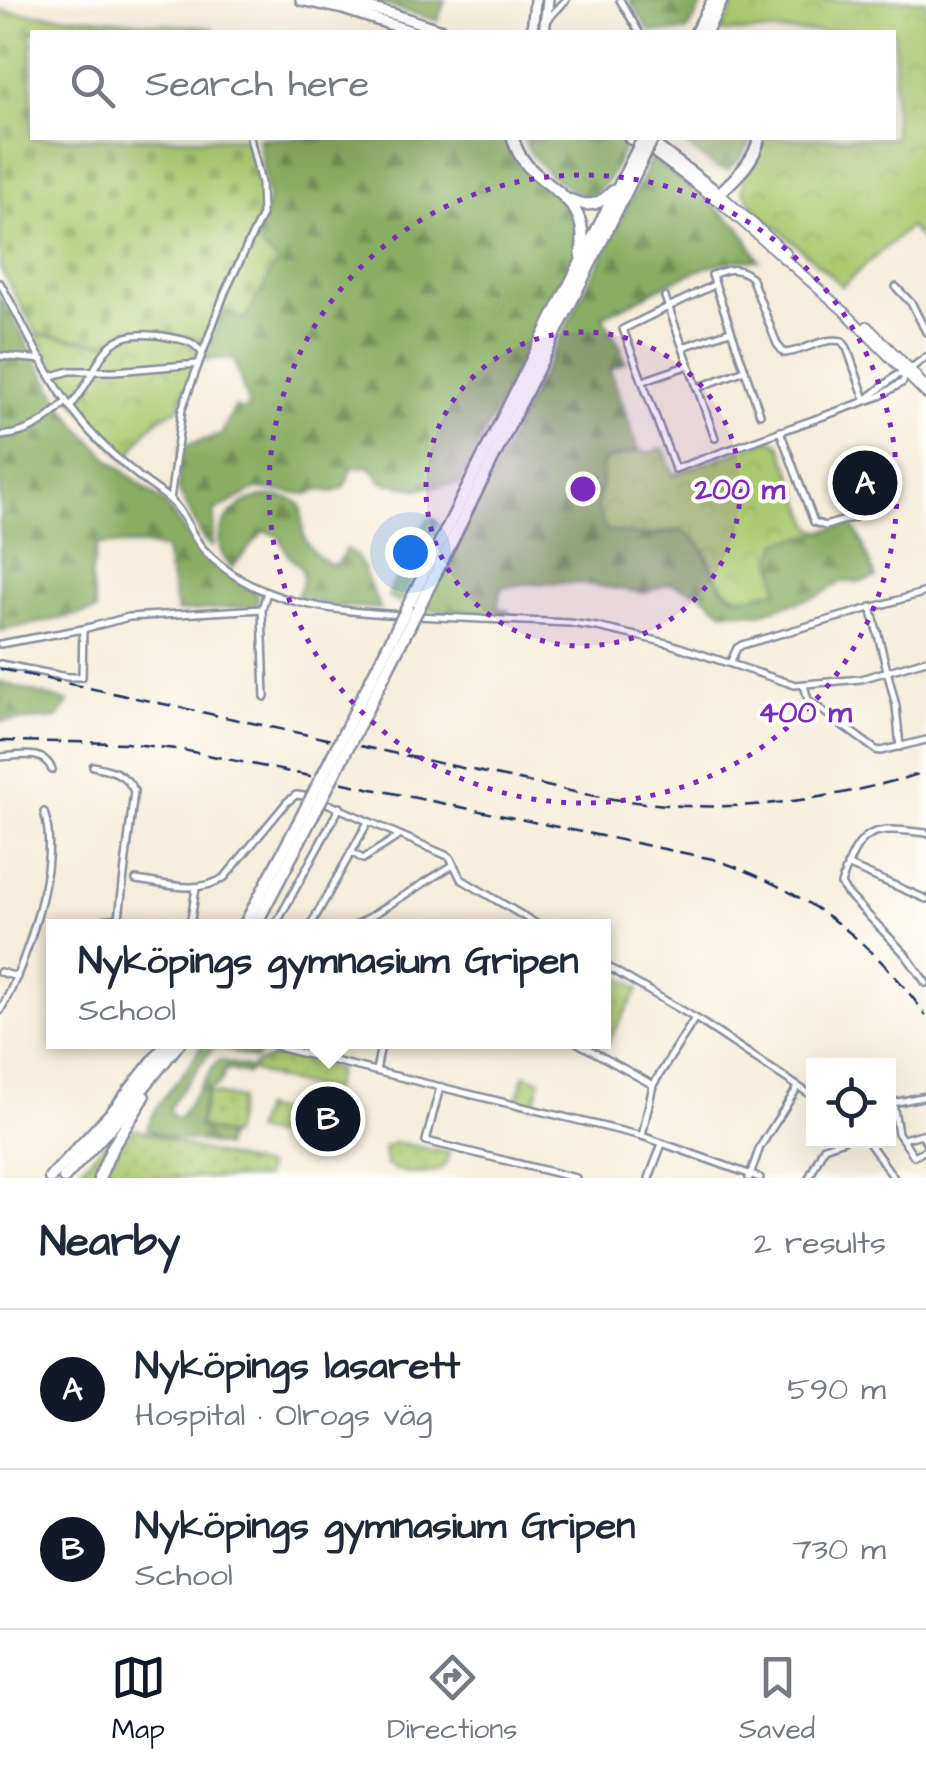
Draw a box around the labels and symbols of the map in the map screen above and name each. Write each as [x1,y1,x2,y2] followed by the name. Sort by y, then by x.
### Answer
[832,446,898,520] pin: A
[694,469,786,511] text: 200 m
[565,471,601,507] centre of rings
[385,527,436,578] your location
[758,692,852,734] text: 400 m
[296,1082,360,1156] pin: B

